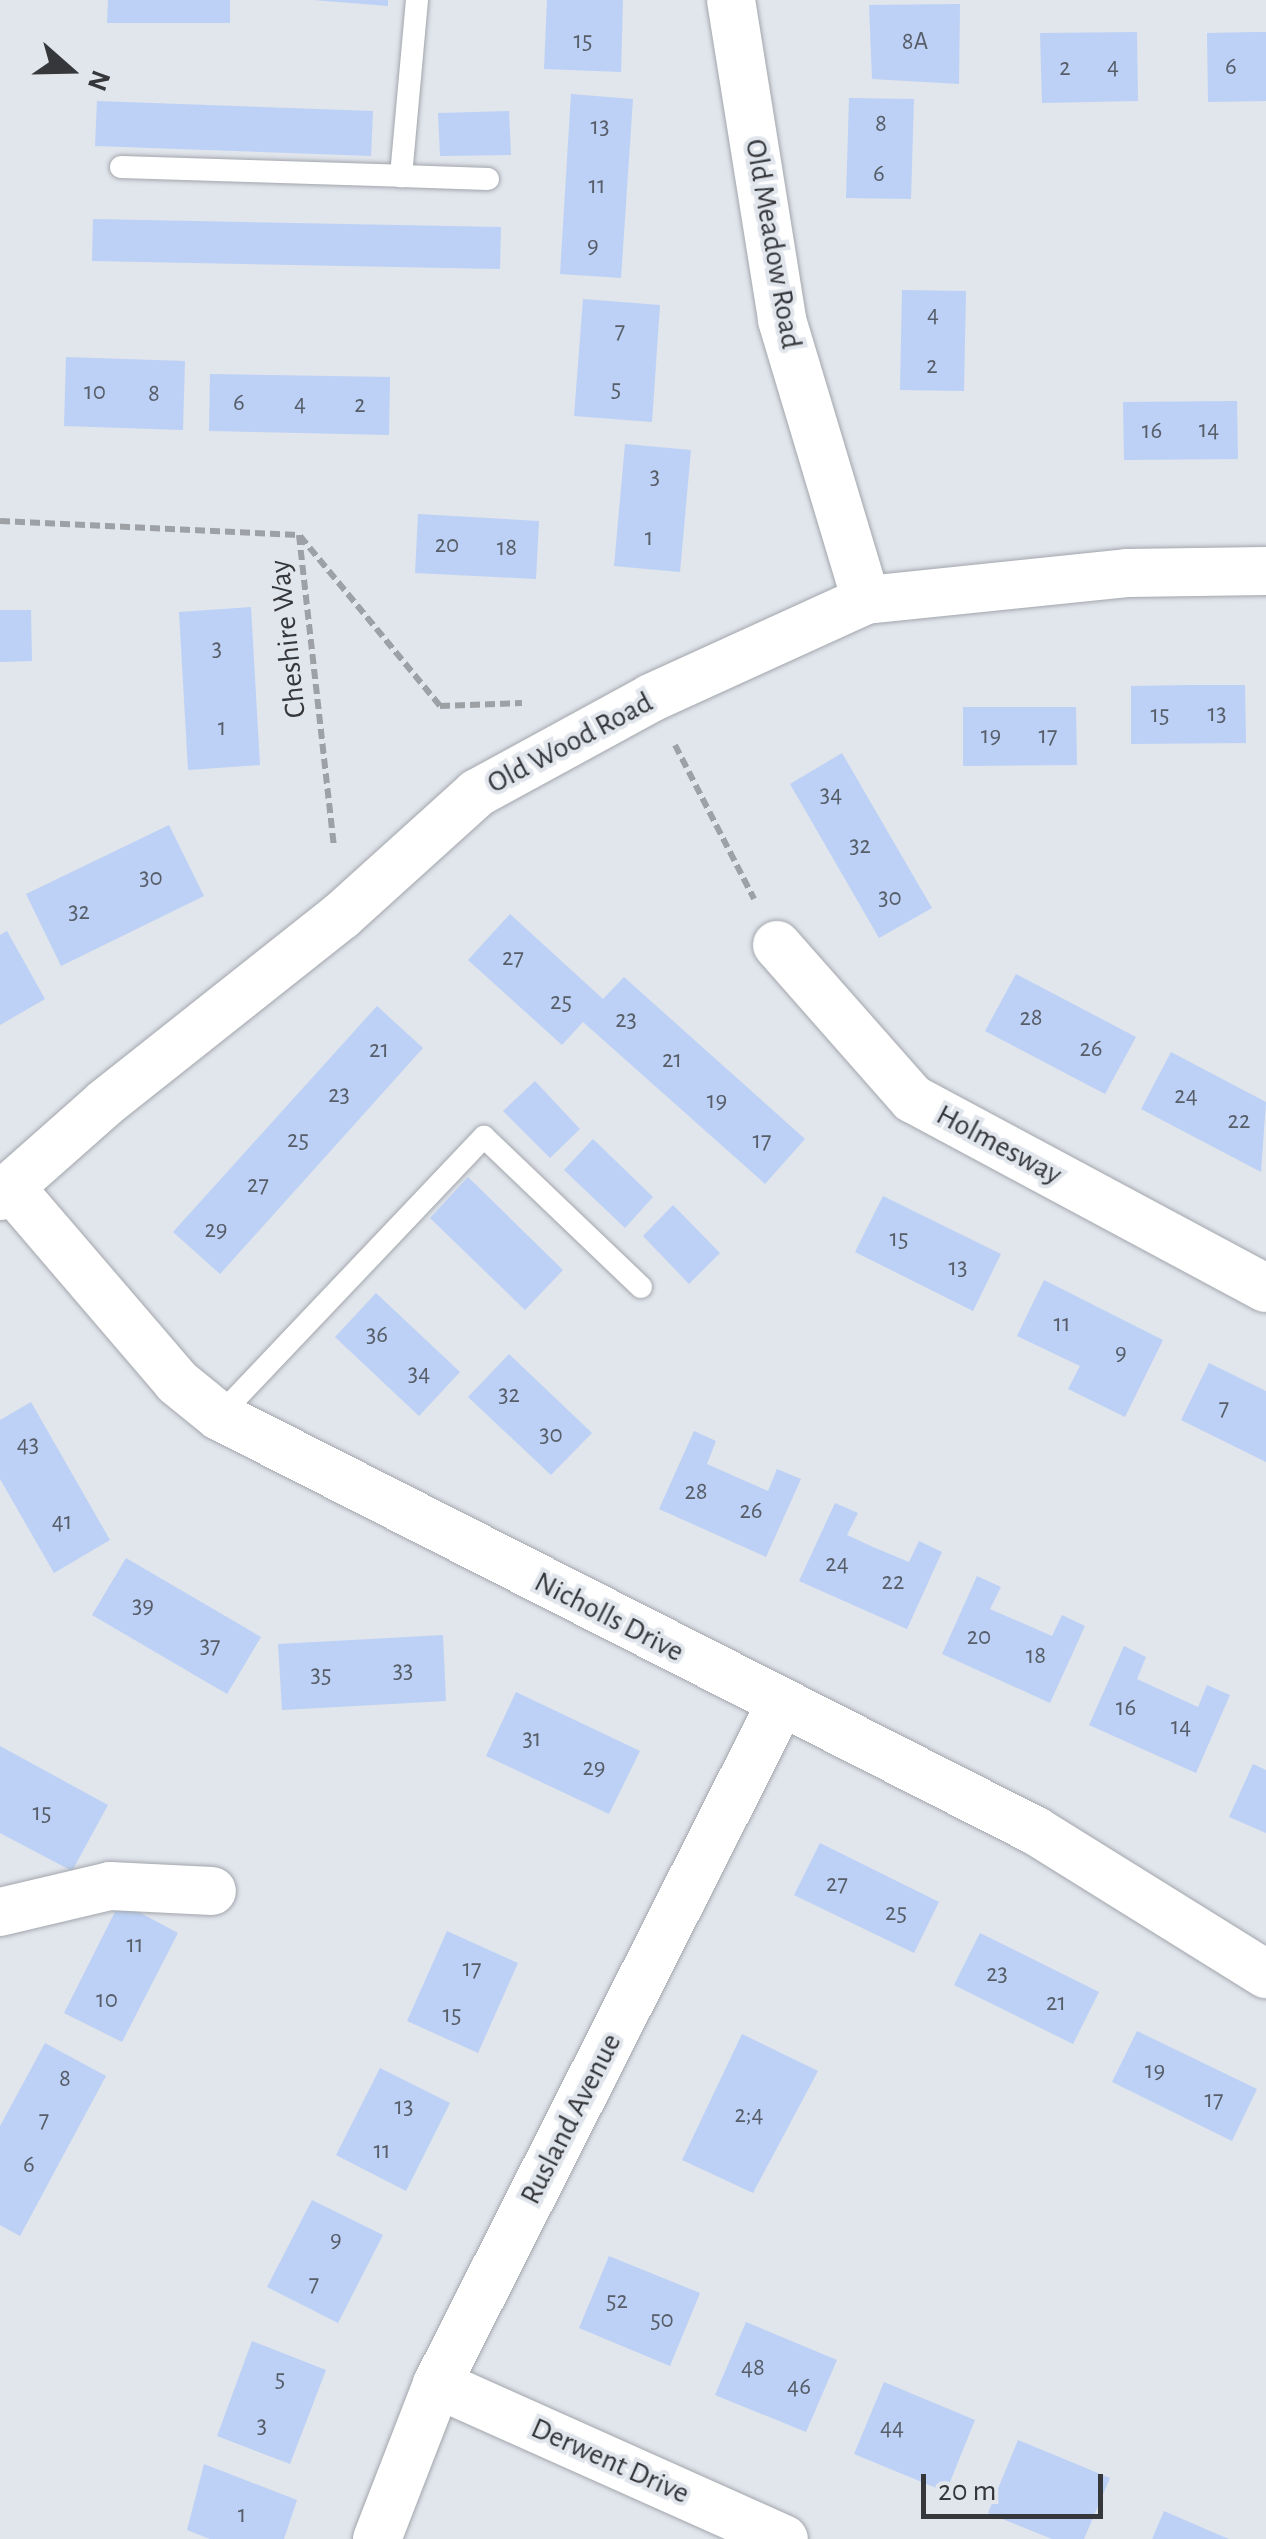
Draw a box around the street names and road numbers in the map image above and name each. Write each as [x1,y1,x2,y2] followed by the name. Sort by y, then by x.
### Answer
[737,136,809,352] street label: Old Meadow Road
[262,558,314,720] street label: Cheshire Way
[481,684,659,802] street label: Old Wood Road
[930,1097,1068,1193] street label: Holmesway
[528,1564,690,1670] street label: Nicholls Drive
[513,2028,629,2210] street label: Rusland Avenue
[525,2410,695,2512] street label: Derwent Drive

